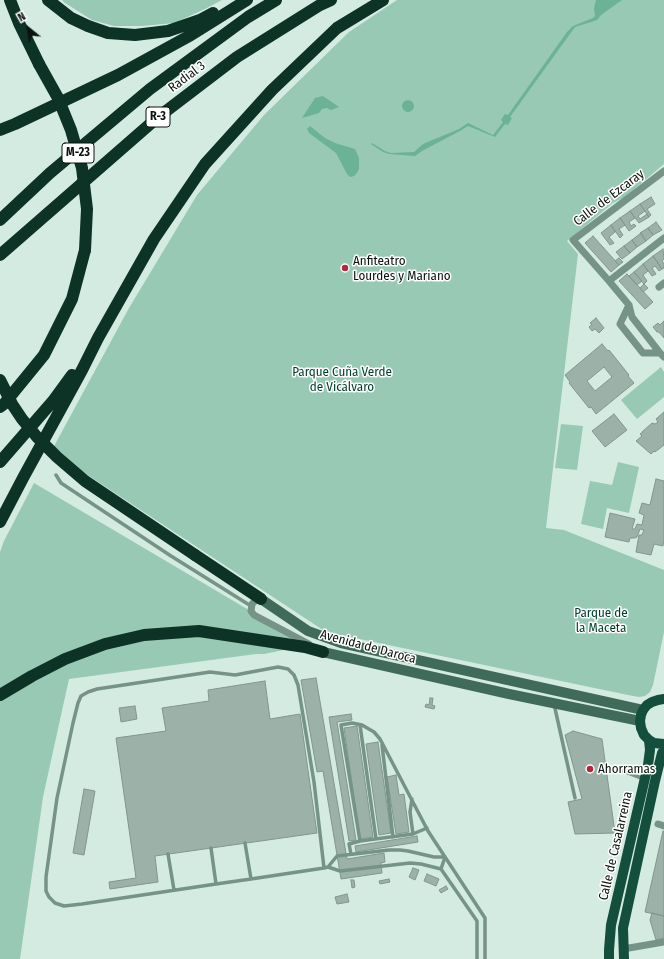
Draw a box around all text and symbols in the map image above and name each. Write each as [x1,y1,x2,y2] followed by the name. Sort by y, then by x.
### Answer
[8,8,48,48] north arrow
[16,10,28,24] text: N
[165,58,209,96] street label: Radial 3
[146,107,170,127] road number: R-3
[62,143,94,163] road number: M-23
[571,166,647,230] street label: Calle de Ezcaray
[353,253,451,284] place label: Anfiteatro Lourdes y Mariano
[340,263,350,273] marker: Anfiteatro Lourdes y Mariano
[292,364,392,395] park label: Parque Cuña Verde de Vicálvaro
[574,605,628,636] park label: Parque de la Maceta
[318,627,418,667] street label: Avenida de Daroca
[598,761,655,777] place label: Ahorramas
[585,764,595,774] marker: Ahorramas
[596,790,636,902] street label: Calle de Casalarreina

